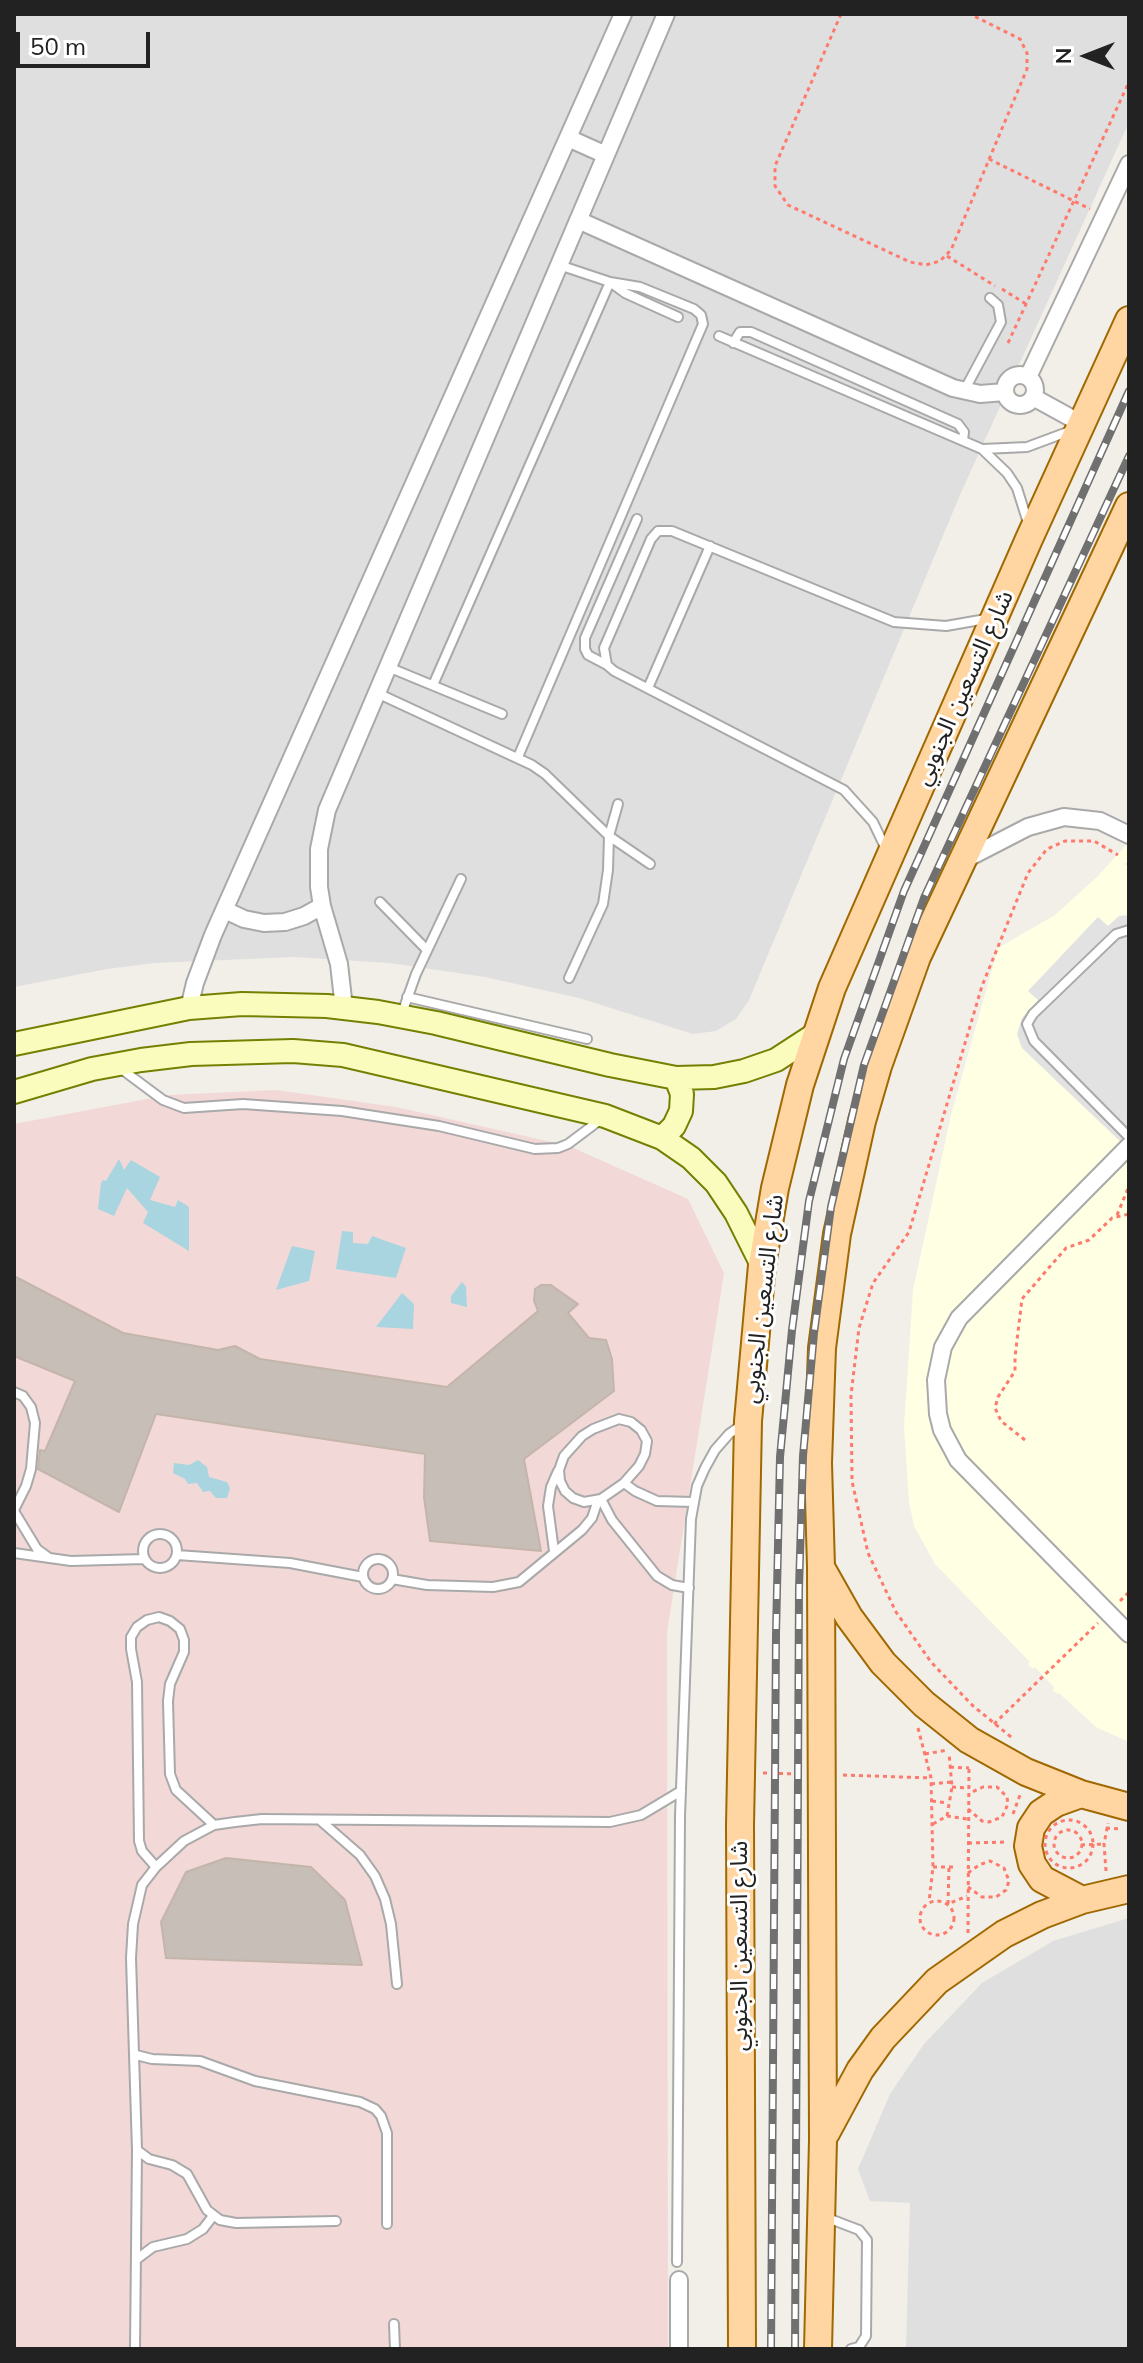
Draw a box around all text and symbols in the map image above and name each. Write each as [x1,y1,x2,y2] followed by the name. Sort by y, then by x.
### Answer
[20,16,154,66] scale bar
[1047,16,1127,96] north arrow
[30,31,86,61] text: 50 m
[1049,48,1077,64] text: N
[908,586,1020,790] street label: شارع التسعين الجنوبي
[736,1193,790,1405] street label: شارع التسعين الجنوبي
[726,1841,754,2051] street label: شارع التسعين الجنوبي

